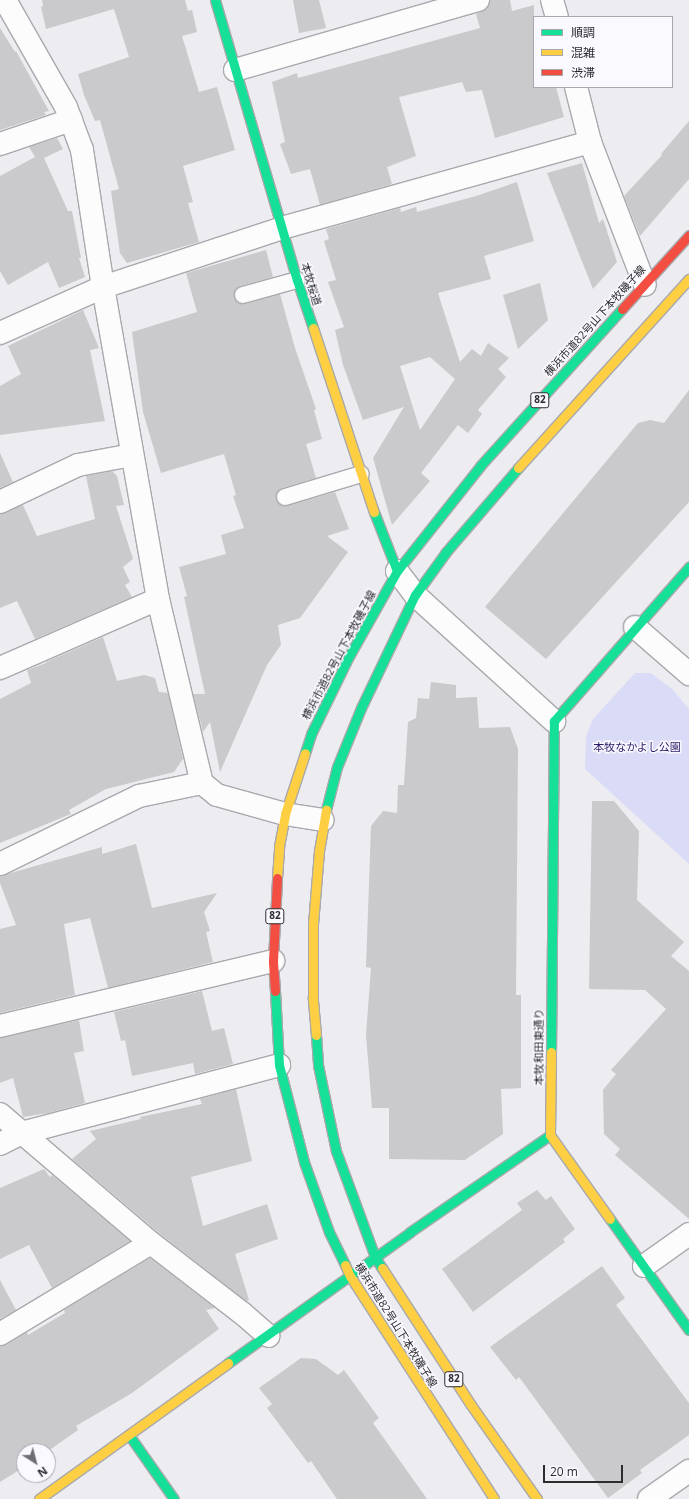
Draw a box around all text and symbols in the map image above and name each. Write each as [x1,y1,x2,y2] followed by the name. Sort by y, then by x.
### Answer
[533,16,673,88] legend
[571,24,595,41] text: 順調
[571,44,595,61] text: 混雑
[571,64,595,81] text: 渋滞
[298,261,324,307] street label: 本牧桜道
[542,263,648,379] street label: 横浜市道82号山下本牧磯子線
[530,392,550,408] road number: 82
[299,588,379,722] street label: 横浜市道82号山下本牧磯子線
[593,740,681,754] park label: 本牧なかよし公園
[265,908,285,924] road number: 82
[532,1009,546,1085] street label: 本牧和田東通り
[352,1260,440,1390] street label: 横浜市道82号山下本牧磯子線
[444,1371,464,1387] road number: 82
[16,1443,56,1483] north arrow
[545,1457,625,1483] scale bar
[550,1463,578,1480] text: 20 m
[35,1464,51,1481] text: N

